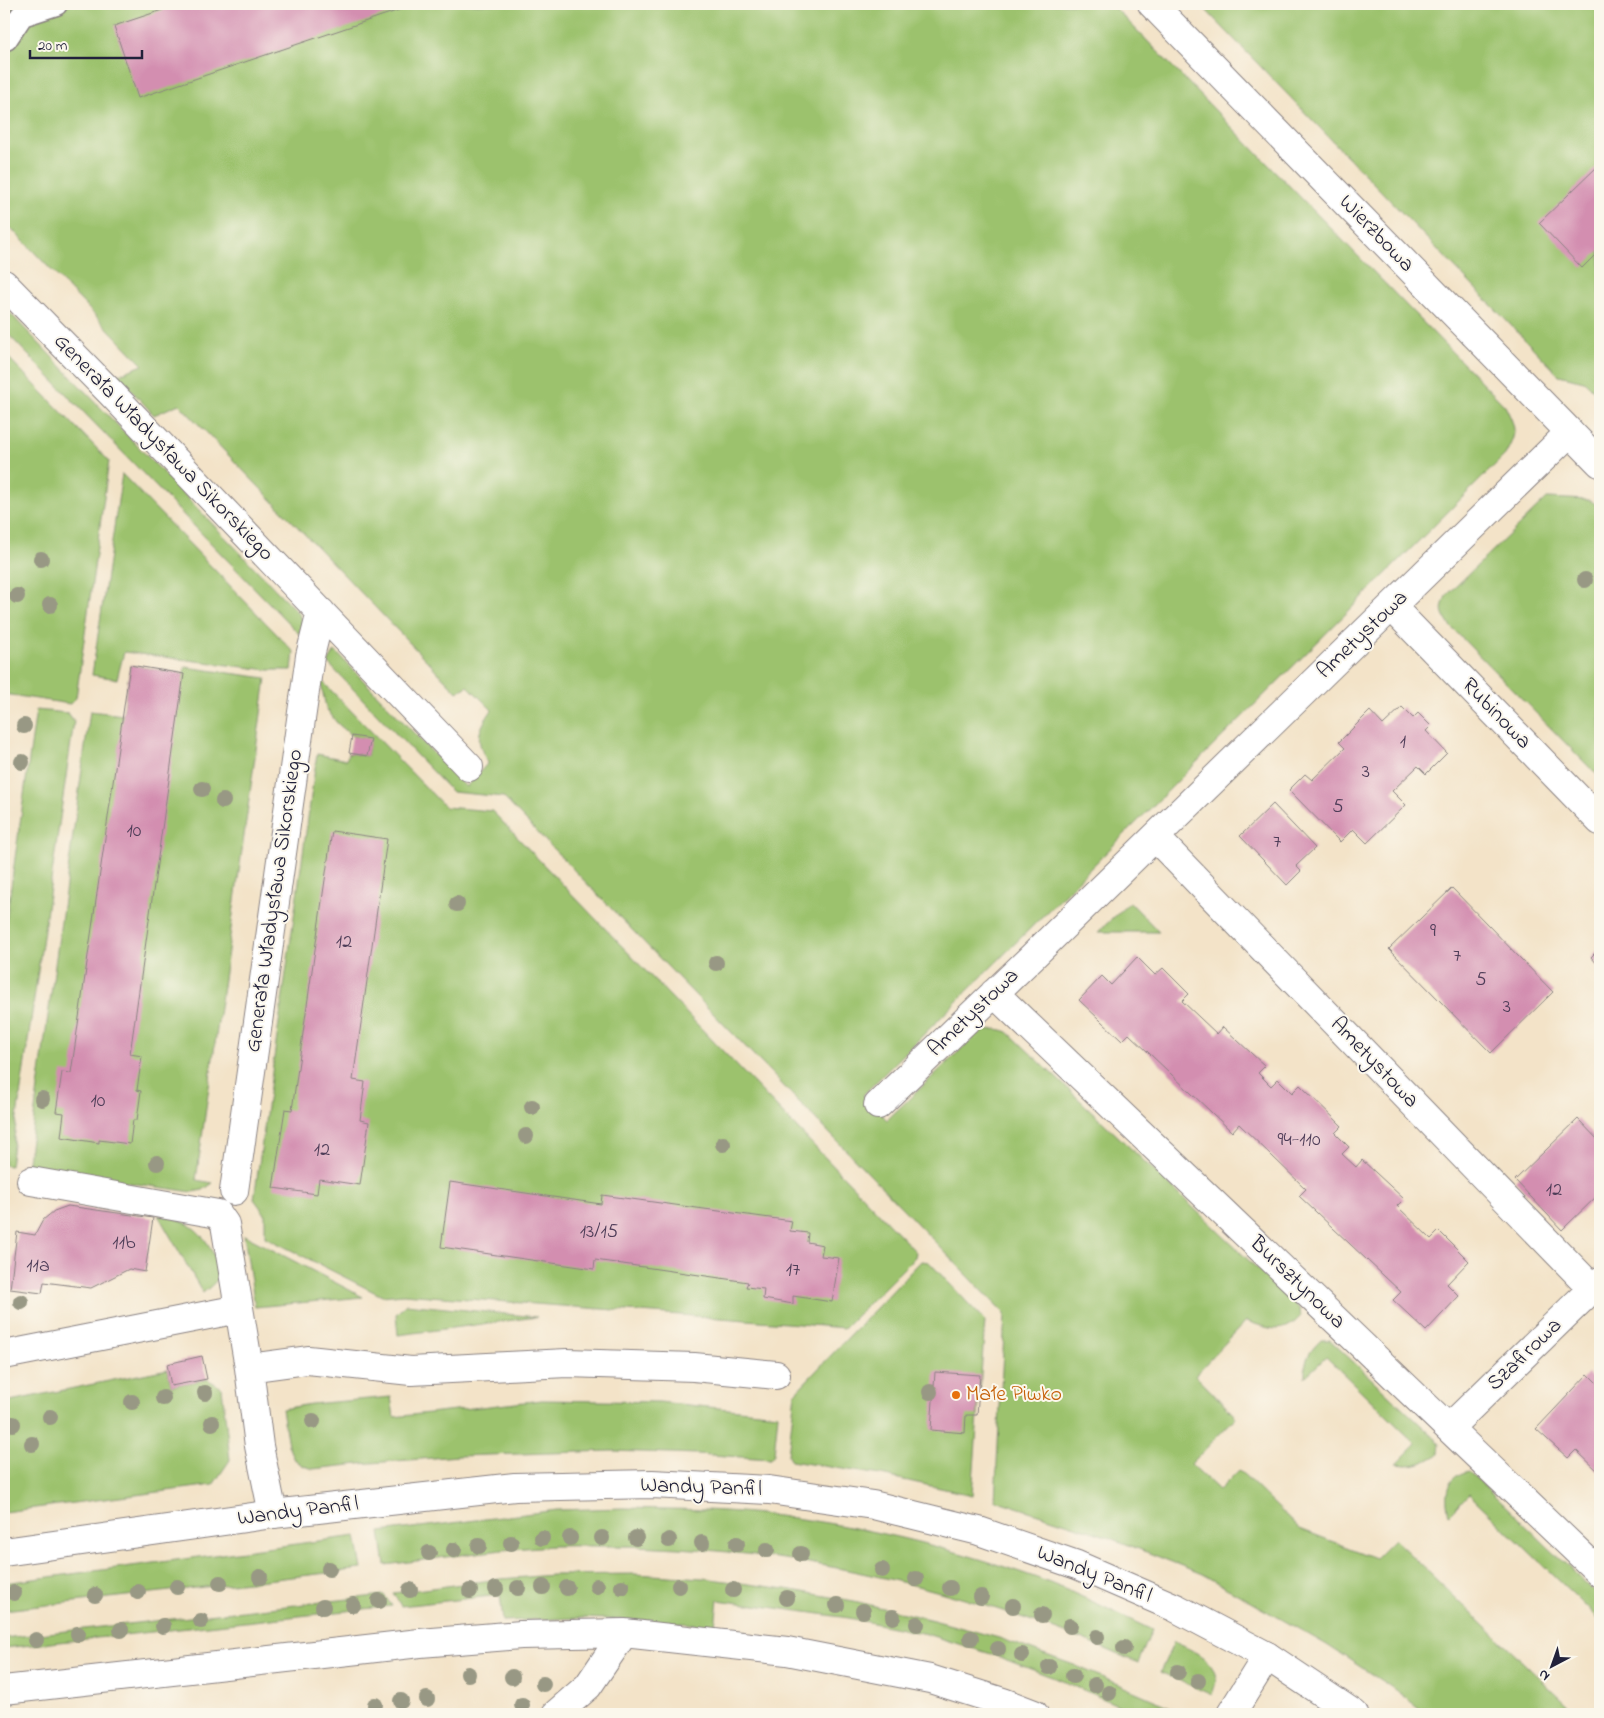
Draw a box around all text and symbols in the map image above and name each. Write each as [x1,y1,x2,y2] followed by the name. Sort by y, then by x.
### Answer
[30,28,142,60] scale bar
[38,35,68,57] text: 20 m
[1331,188,1421,280] street label: Wierzbowa
[45,327,281,570] street label: Generała Władysława Sikorskiego
[1310,583,1417,688] street label: Ametystowa
[1454,671,1538,757] street label: Rubinowa
[1400,728,1406,757] house number: 1
[238,747,313,1055] street label: Generała Władysława Sikorskiego
[1362,758,1370,787] house number: 3
[1332,793,1344,822] house number: 5
[127,817,142,846] house number: 10
[1273,828,1281,857] house number: 7
[1430,917,1436,946] house number: 9
[336,928,352,957] house number: 12
[1453,942,1461,971] house number: 7
[921,961,1028,1066] street label: Ametystowa
[1475,966,1487,995] house number: 5
[1503,993,1511,1022] house number: 3
[1321,1010,1426,1117] street label: Ametystowa
[91,1087,106,1116] house number: 10
[1277,1126,1321,1155] house number: 94-110
[314,1136,330,1165] house number: 12
[1546,1176,1562,1205] house number: 12
[580,1218,618,1247] house number: 13/15
[1240,1228,1352,1338] street label: Bursztynowa
[112,1229,136,1258] house number: 11b
[26,1252,50,1281] house number: 11a
[786,1256,800,1285] house number: 17
[1480,1311,1570,1399] street label: Szafirowa
[966,1379,1062,1411] place label: Małe Piwko
[950,1389,962,1401] marker: Małe Piwko
[639,1470,762,1507] street label: Wandy Panfil
[236,1489,361,1536] street label: Wandy Panfil
[1031,1537,1157,1614] street label: Wandy Panfil
[1526,1640,1576,1690] north arrow
[1534,1664,1555,1686] text: N

